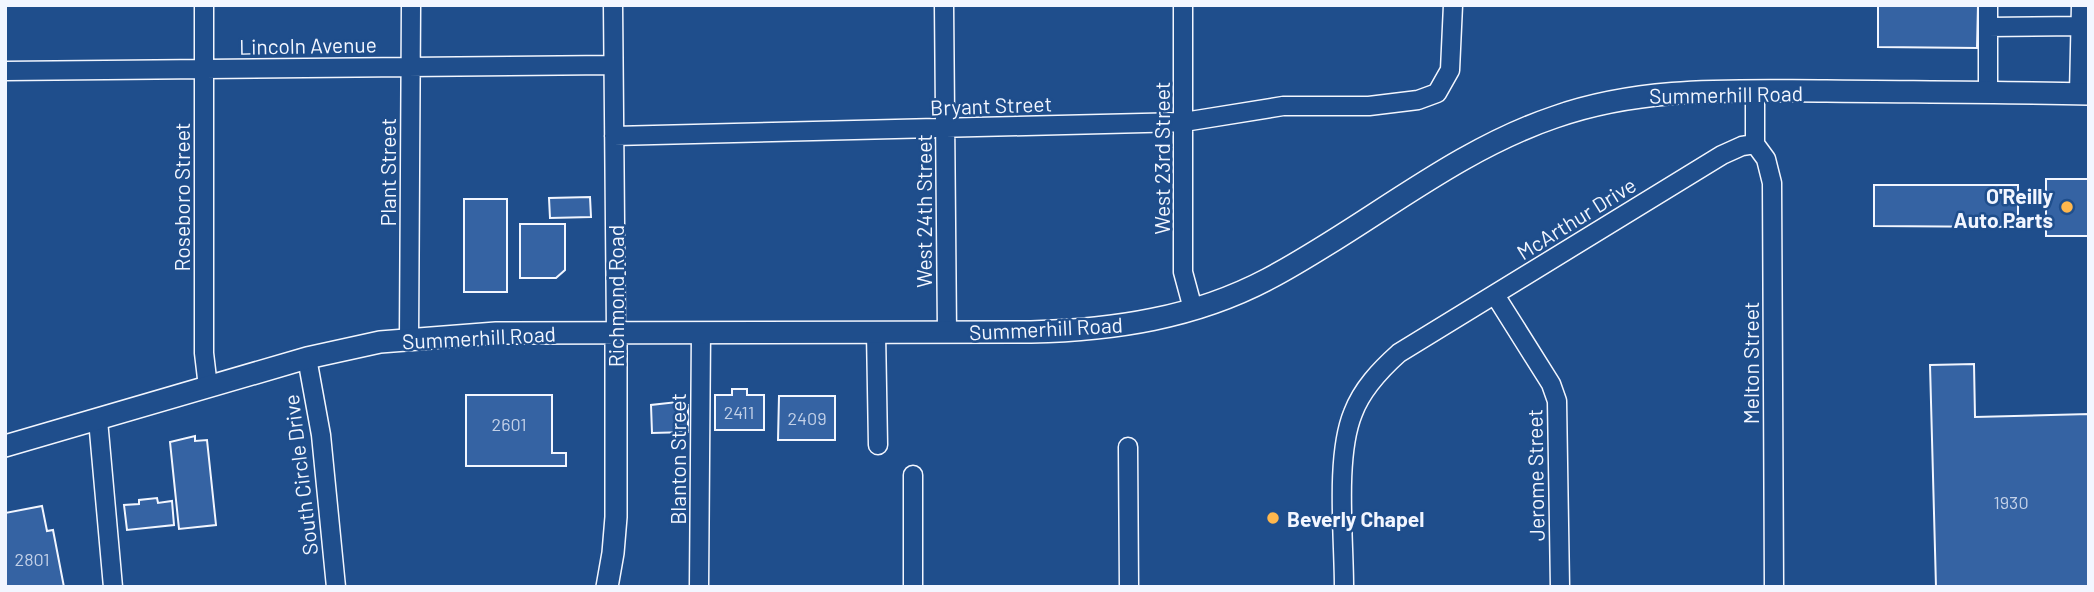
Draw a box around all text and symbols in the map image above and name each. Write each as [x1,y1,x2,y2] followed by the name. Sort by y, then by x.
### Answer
[239,31,377,59] street label: Lincoln Avenue
[1649,80,1803,108] street label: Summerhill Road
[1149,82,1174,234] street label: West 23rd Street
[930,90,1052,120] street label: Bryant Street
[375,118,400,226] street label: Plant Street
[169,123,194,271] street label: Roseboro Street
[911,134,936,288] street label: West 24th Street
[1512,172,1640,264] street label: McArthur Drive
[1954,183,2053,232] place label: O'Reilly Auto Parts
[2059,199,2075,215] marker: O'Reilly Auto Parts
[603,225,628,367] street label: Richmond Road
[1738,302,1763,424] street label: Melton Street
[968,311,1124,345] street label: Summerhill Road
[401,320,557,354] street label: Summerhill Road
[278,393,322,557] street label: South Circle Drive
[665,393,690,525] street label: Blanton Street
[724,401,754,423] house number: 2411
[787,407,827,429] house number: 2409
[1521,409,1549,541] street label: Jerome Street
[492,413,526,435] house number: 2601
[1993,491,2029,513] house number: 1930
[1287,506,1424,531] place label: Beverly Chapel
[1265,510,1281,526] marker: Beverly Chapel
[15,548,50,570] house number: 2801

